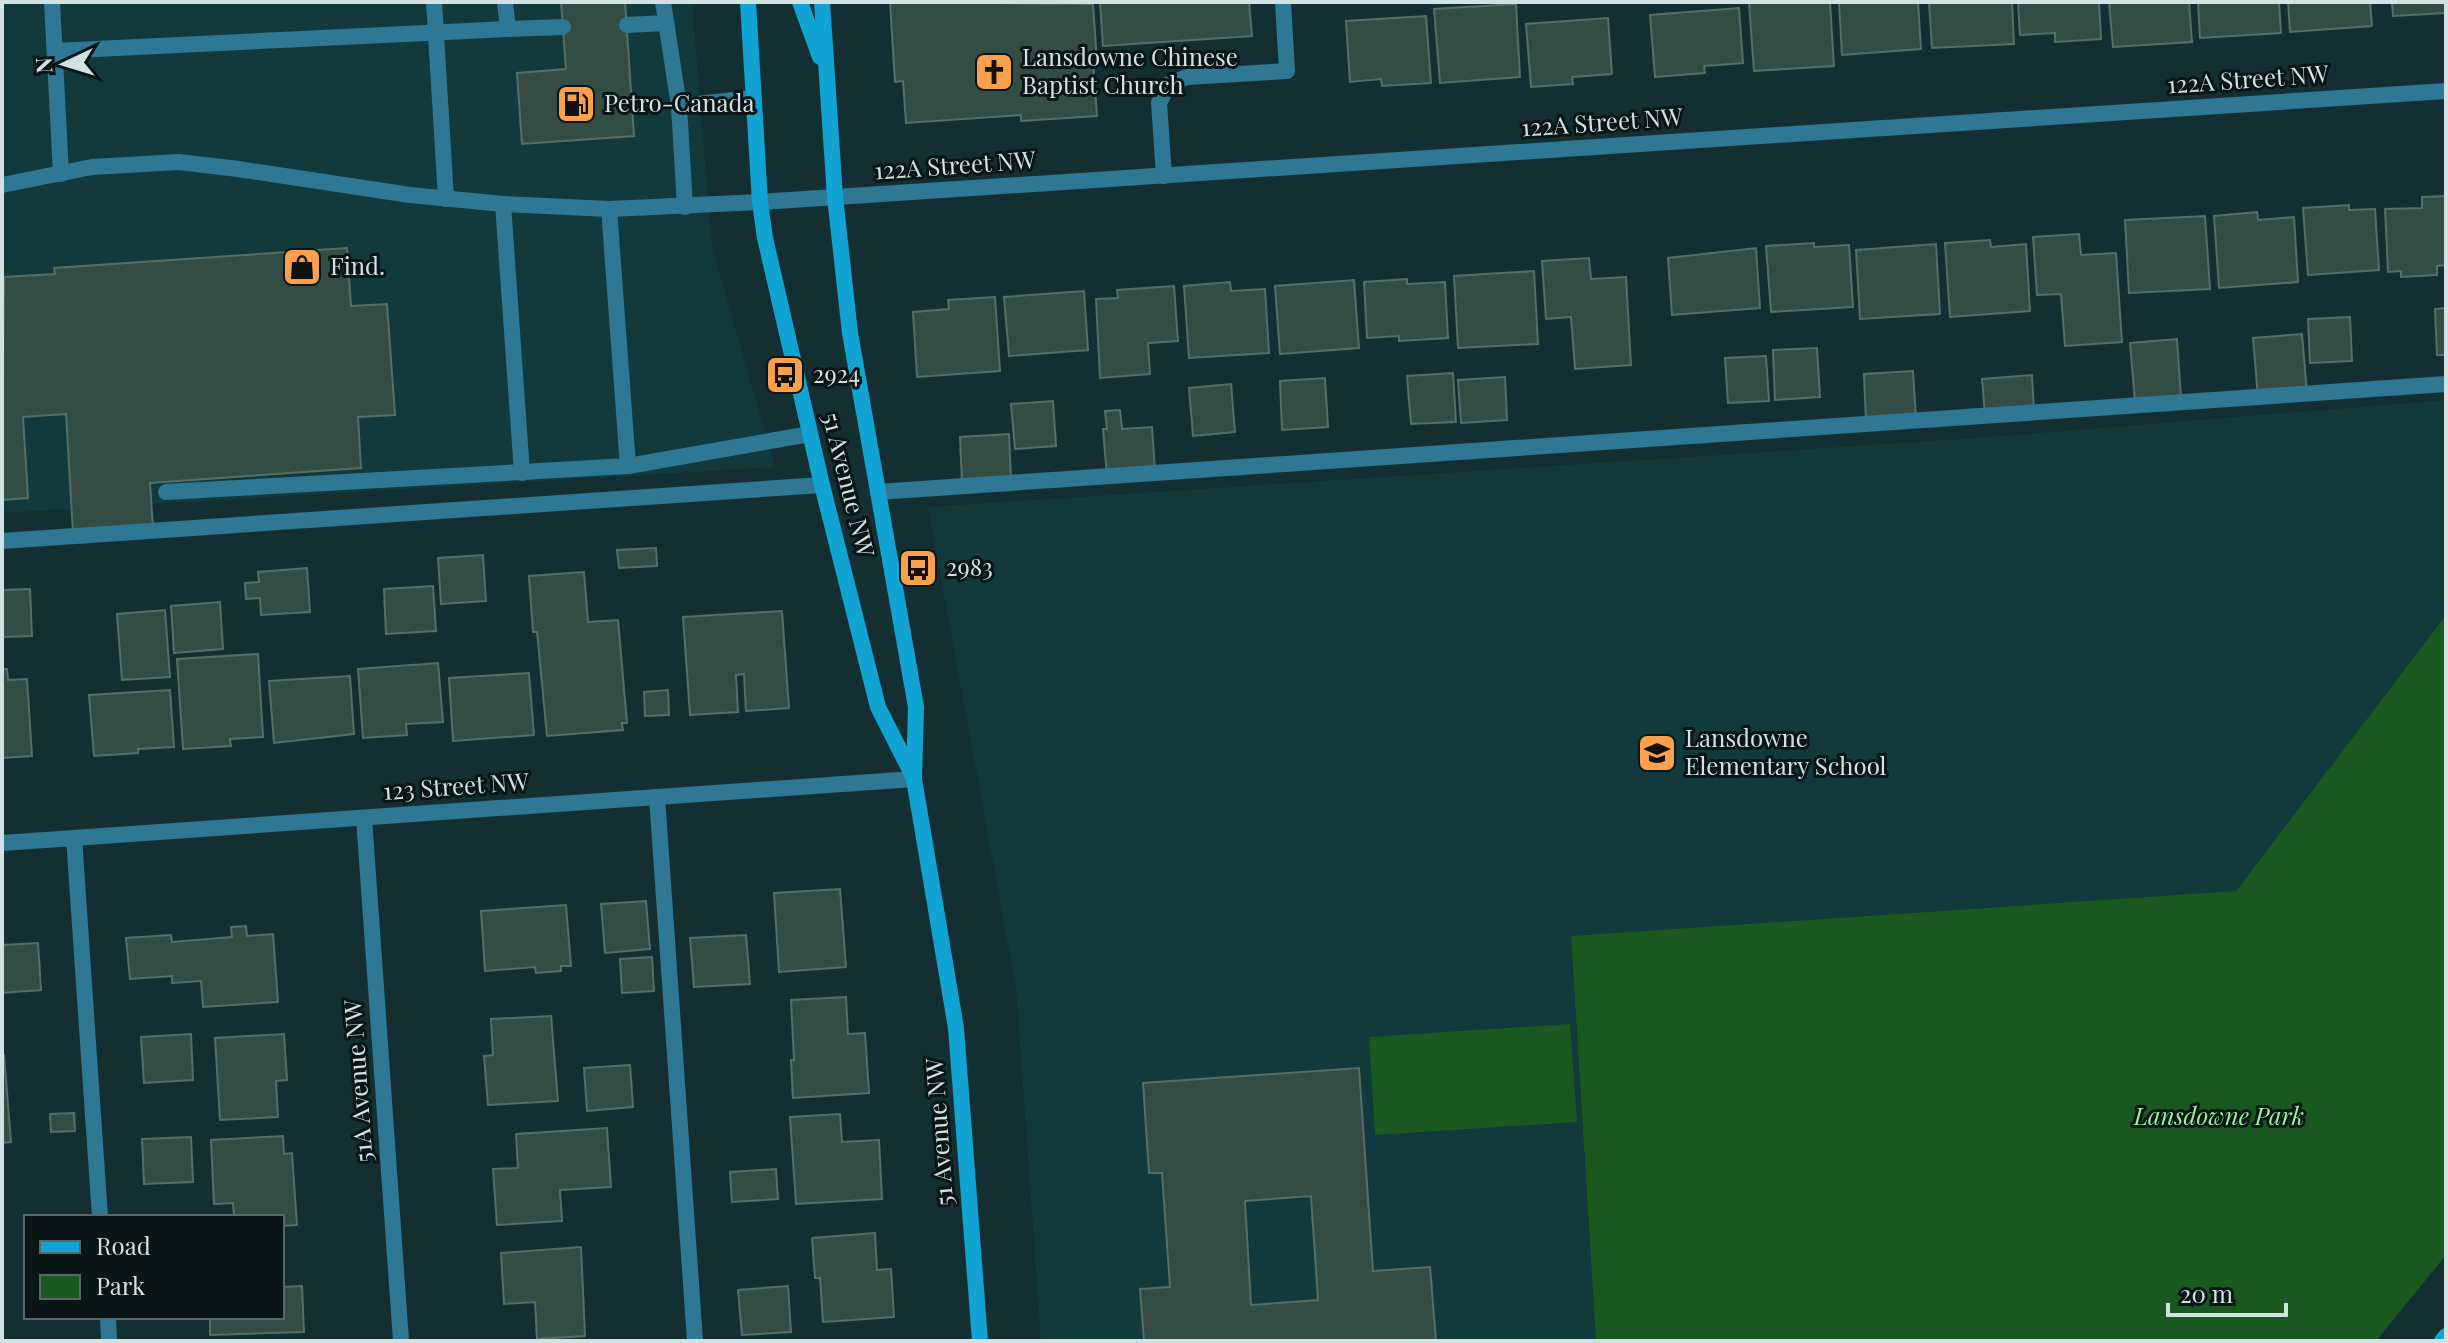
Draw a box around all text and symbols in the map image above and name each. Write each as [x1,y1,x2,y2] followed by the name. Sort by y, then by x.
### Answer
[24,24,104,104] north arrow
[1022,40,1238,100] place label: Lansdowne Chinese Baptist Church
[973,51,1015,93] church icon: Lansdowne Chinese Baptist Church
[28,56,59,74] text: N
[2166,56,2330,100] street label: 122A Street NW
[555,83,597,125] fuel station icon: Petro-Canada
[604,86,754,118] place label: Petro-Canada
[1520,99,1684,143] street label: 122A Street NW
[873,142,1037,186] street label: 122A Street NW
[281,246,323,288] shop icon: Find.
[330,249,385,281] place label: Find.
[764,354,806,396] bus stop icon: 2924
[813,357,860,389] place label: 2924
[817,409,883,560] street label: 51 Avenue NW
[897,547,939,589] bus stop icon: 2983
[946,550,993,582] place label: 2983
[1685,721,1887,781] place label: Lansdowne Elementary School
[1636,732,1678,774] school or university icon: Lansdowne Elementary School
[382,764,530,806] street label: 123 Street NW
[335,998,379,1164] street label: 51A Avenue NW
[917,1057,959,1207] street label: 51 Avenue NW
[2133,1099,2304,1131] park label: Lansdowne Park
[24,1215,284,1319] legend
[96,1229,151,1261] text: Road
[2168,1267,2286,1317] scale bar
[96,1269,146,1301] text: Park
[2180,1277,2233,1309] text: 20 m

